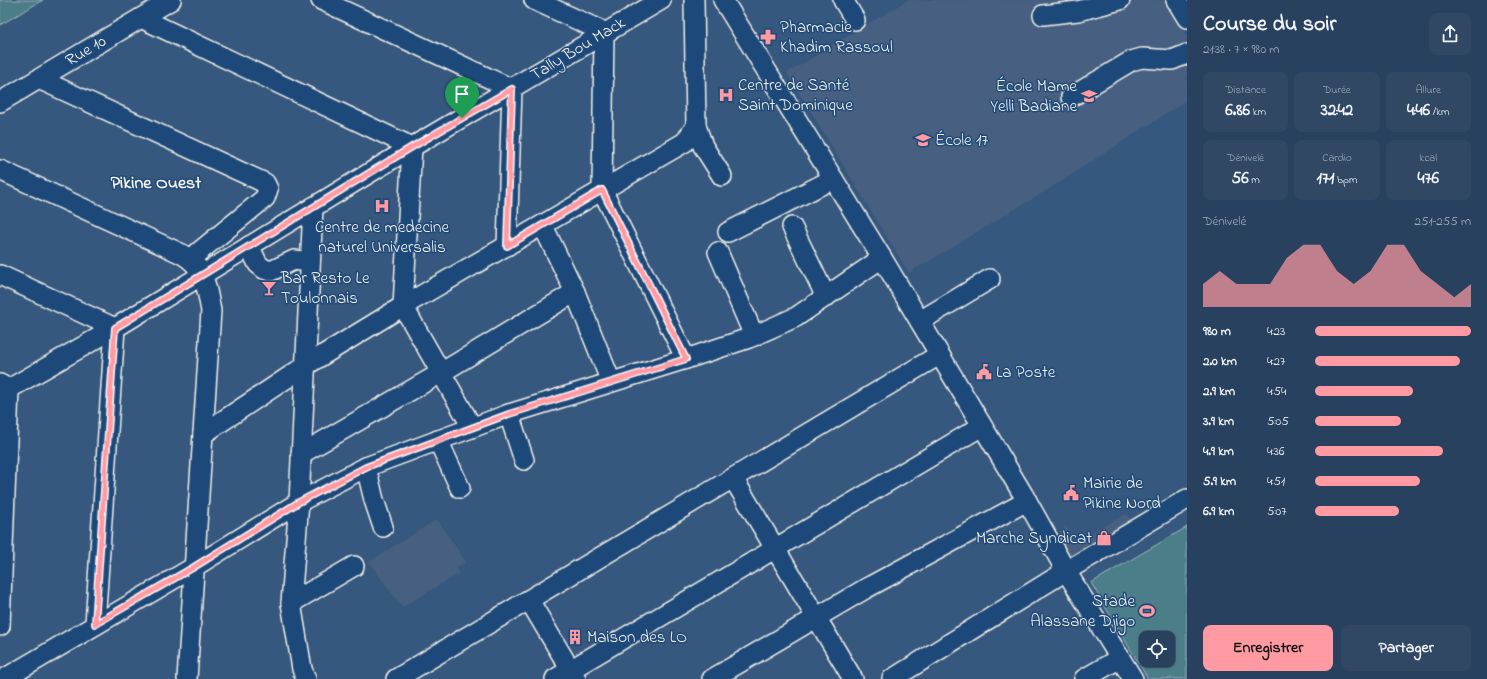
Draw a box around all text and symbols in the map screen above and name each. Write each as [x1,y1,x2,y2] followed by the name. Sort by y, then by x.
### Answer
[1203,9,1336,41] text: Course du soir
[526,10,631,88] street label: Tally Bou Mack
[1429,13,1471,55] button: share
[780,15,893,60] place label: Pharmacie Khadim Rassoul
[759,28,777,46] pharmacy icon: Pharmacie Khadim Rassoul
[61,29,111,73] street label: Rue 10
[1203,40,1279,59] text: 21:38 · 7 × 980 m
[738,73,853,118] place label: Centre de Santé Saint Dominique
[990,74,1077,119] place label: École Mame Yelli Badiane
[445,77,479,118] pin
[1225,82,1266,98] text: Distance
[1323,82,1351,98] text: Durée
[1416,82,1441,98] text: Allure
[451,83,473,105] icon: arrive
[717,86,735,104] hospital icon: Centre de Santé Saint Dominique
[1080,87,1098,105] school or university icon: École Mame Yelli Badiane
[1225,98,1250,123] text: 6.86
[1321,98,1353,123] text: 32:42
[1407,98,1430,123] text: 4:46
[1250,104,1266,120] text: km
[1430,104,1450,120] text: /km
[935,128,988,153] place label: École 17
[914,131,932,149] school or university icon: École 17
[1227,150,1264,166] text: Dénivelé
[1322,150,1352,166] text: Cardio
[1420,150,1437,166] text: kcal
[1231,166,1249,191] text: 56
[1317,166,1334,191] text: 171
[1418,166,1439,191] text: 476
[111,171,202,197] district label: Pikine Ouest
[1249,172,1260,188] text: m
[1334,172,1357,188] text: bpm
[373,197,391,215] hospital icon: Centre de medecine naturel Universalis
[1203,212,1246,231] text: Dénivelé
[1415,212,1471,231] text: 251–255 m
[315,215,449,260] place label: Centre de medecine naturel Universalis
[280,266,370,311] place label: Bar Resto Le Toulonnais
[260,279,278,297] bar icon: Bar Resto Le Toulonnais
[1203,322,1231,341] text: 980 m
[1267,322,1285,341] text: 4:23
[1203,352,1237,371] text: 2.0 km
[1267,352,1285,371] text: 4:27
[996,360,1056,385] place label: La Poste
[975,363,993,381] public building icon: La Poste
[1203,382,1235,401] text: 2.9 km
[1267,382,1286,401] text: 4:54
[1203,412,1234,431] text: 3.9 km
[1267,412,1289,431] text: 5:05
[1203,442,1234,461] text: 4.9 km
[1267,442,1285,461] text: 4:36
[1083,471,1161,516] place label: Mairie de Pikine Nord
[1203,472,1236,491] text: 5.9 km
[1267,472,1285,491] text: 4:51
[1062,484,1080,502] public building icon: Mairie de Pikine Nord
[1203,502,1234,521] text: 6.9 km
[1267,502,1287,521] text: 5:07
[976,526,1092,552] place label: Marche Syndicat
[1095,529,1113,547] shop icon: Marche Syndicat
[1030,589,1135,636] place label: Stade Alassane Djigo
[1138,602,1156,620] sports icon: Stade Alassane Djigo
[587,625,687,650] place label: Maison des LO
[1203,625,1333,671] button: Enregistrer
[1341,625,1471,671] button: Partager
[566,628,584,646] building icon: Maison des LO
[1139,631,1175,667] map controls
[1139,631,1175,667] button: locate

